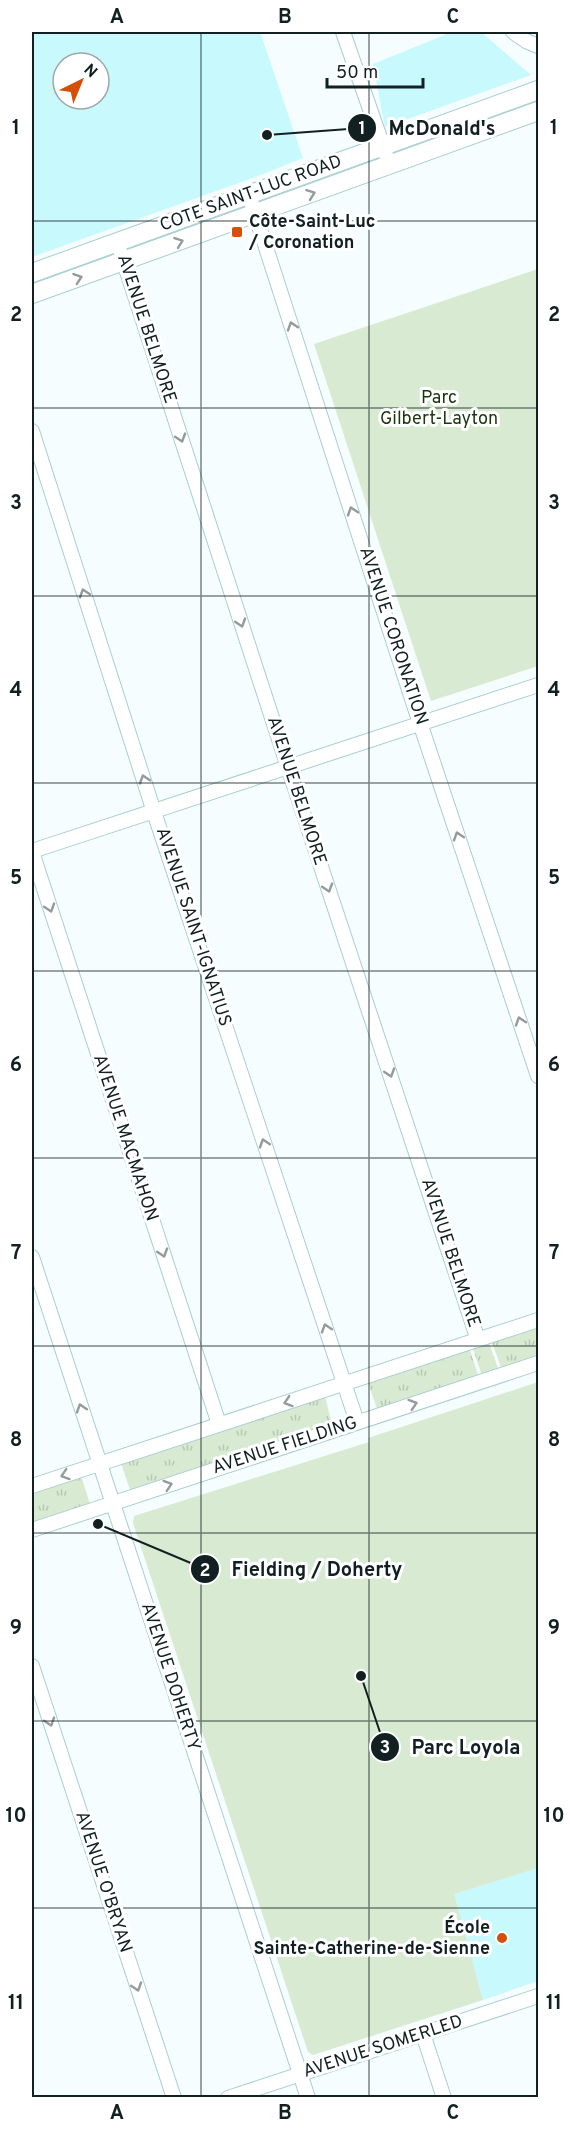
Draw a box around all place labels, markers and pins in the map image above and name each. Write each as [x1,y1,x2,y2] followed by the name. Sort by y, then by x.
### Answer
[347,109,508,147] callout: McDonald's
[248,211,375,255] place label: Côte-Saint-Luc / Coronation
[230,225,244,239] marker: Côte-Saint-Luc / Coronation
[190,1550,415,1588] callout: Fielding / Doherty
[370,1728,533,1766] callout: Parc Loyola
[253,1915,490,1961] place label: École Sainte-Catherine-de-Sienne
[495,1931,509,1945] marker: École Sainte-Catherine-de-Sienne

